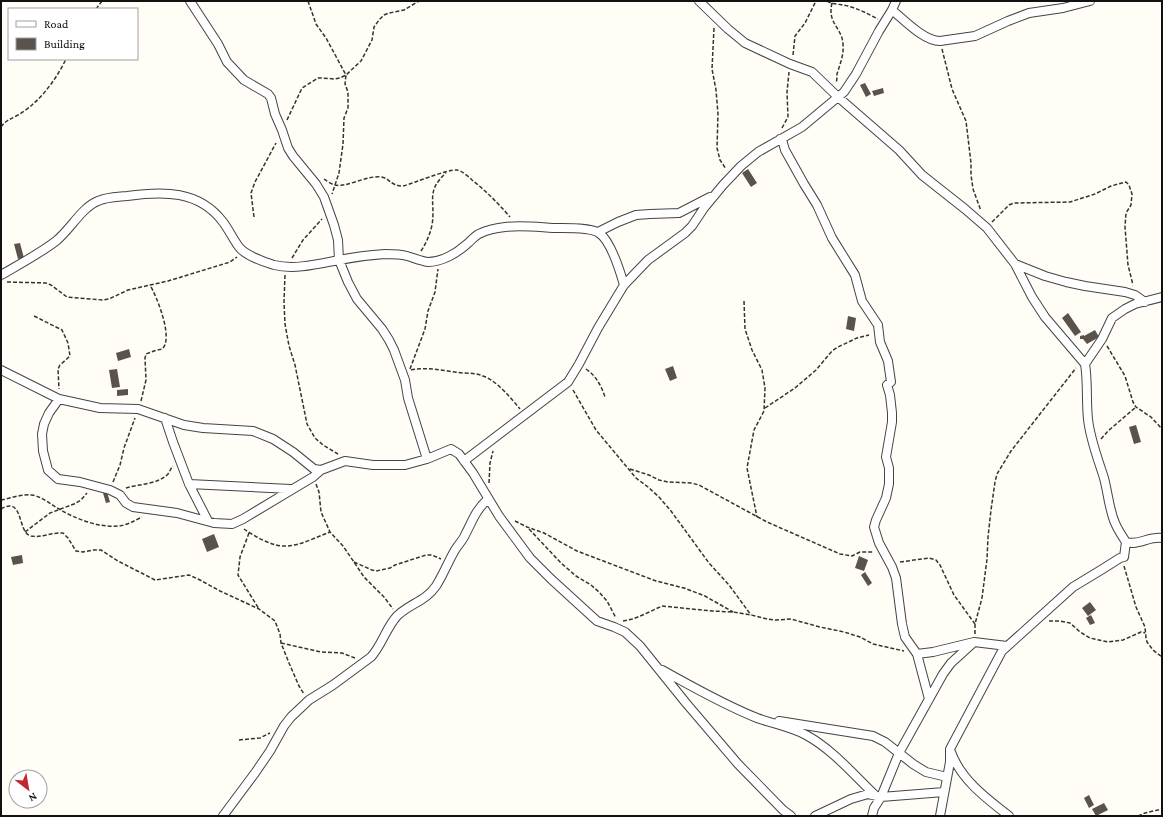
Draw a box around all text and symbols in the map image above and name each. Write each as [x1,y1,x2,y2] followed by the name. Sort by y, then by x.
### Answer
[8,8,138,60] legend
[44,17,69,31] text: Road
[44,37,85,51] text: Building
[8,769,48,809] north arrow
[26,790,39,805] text: N

